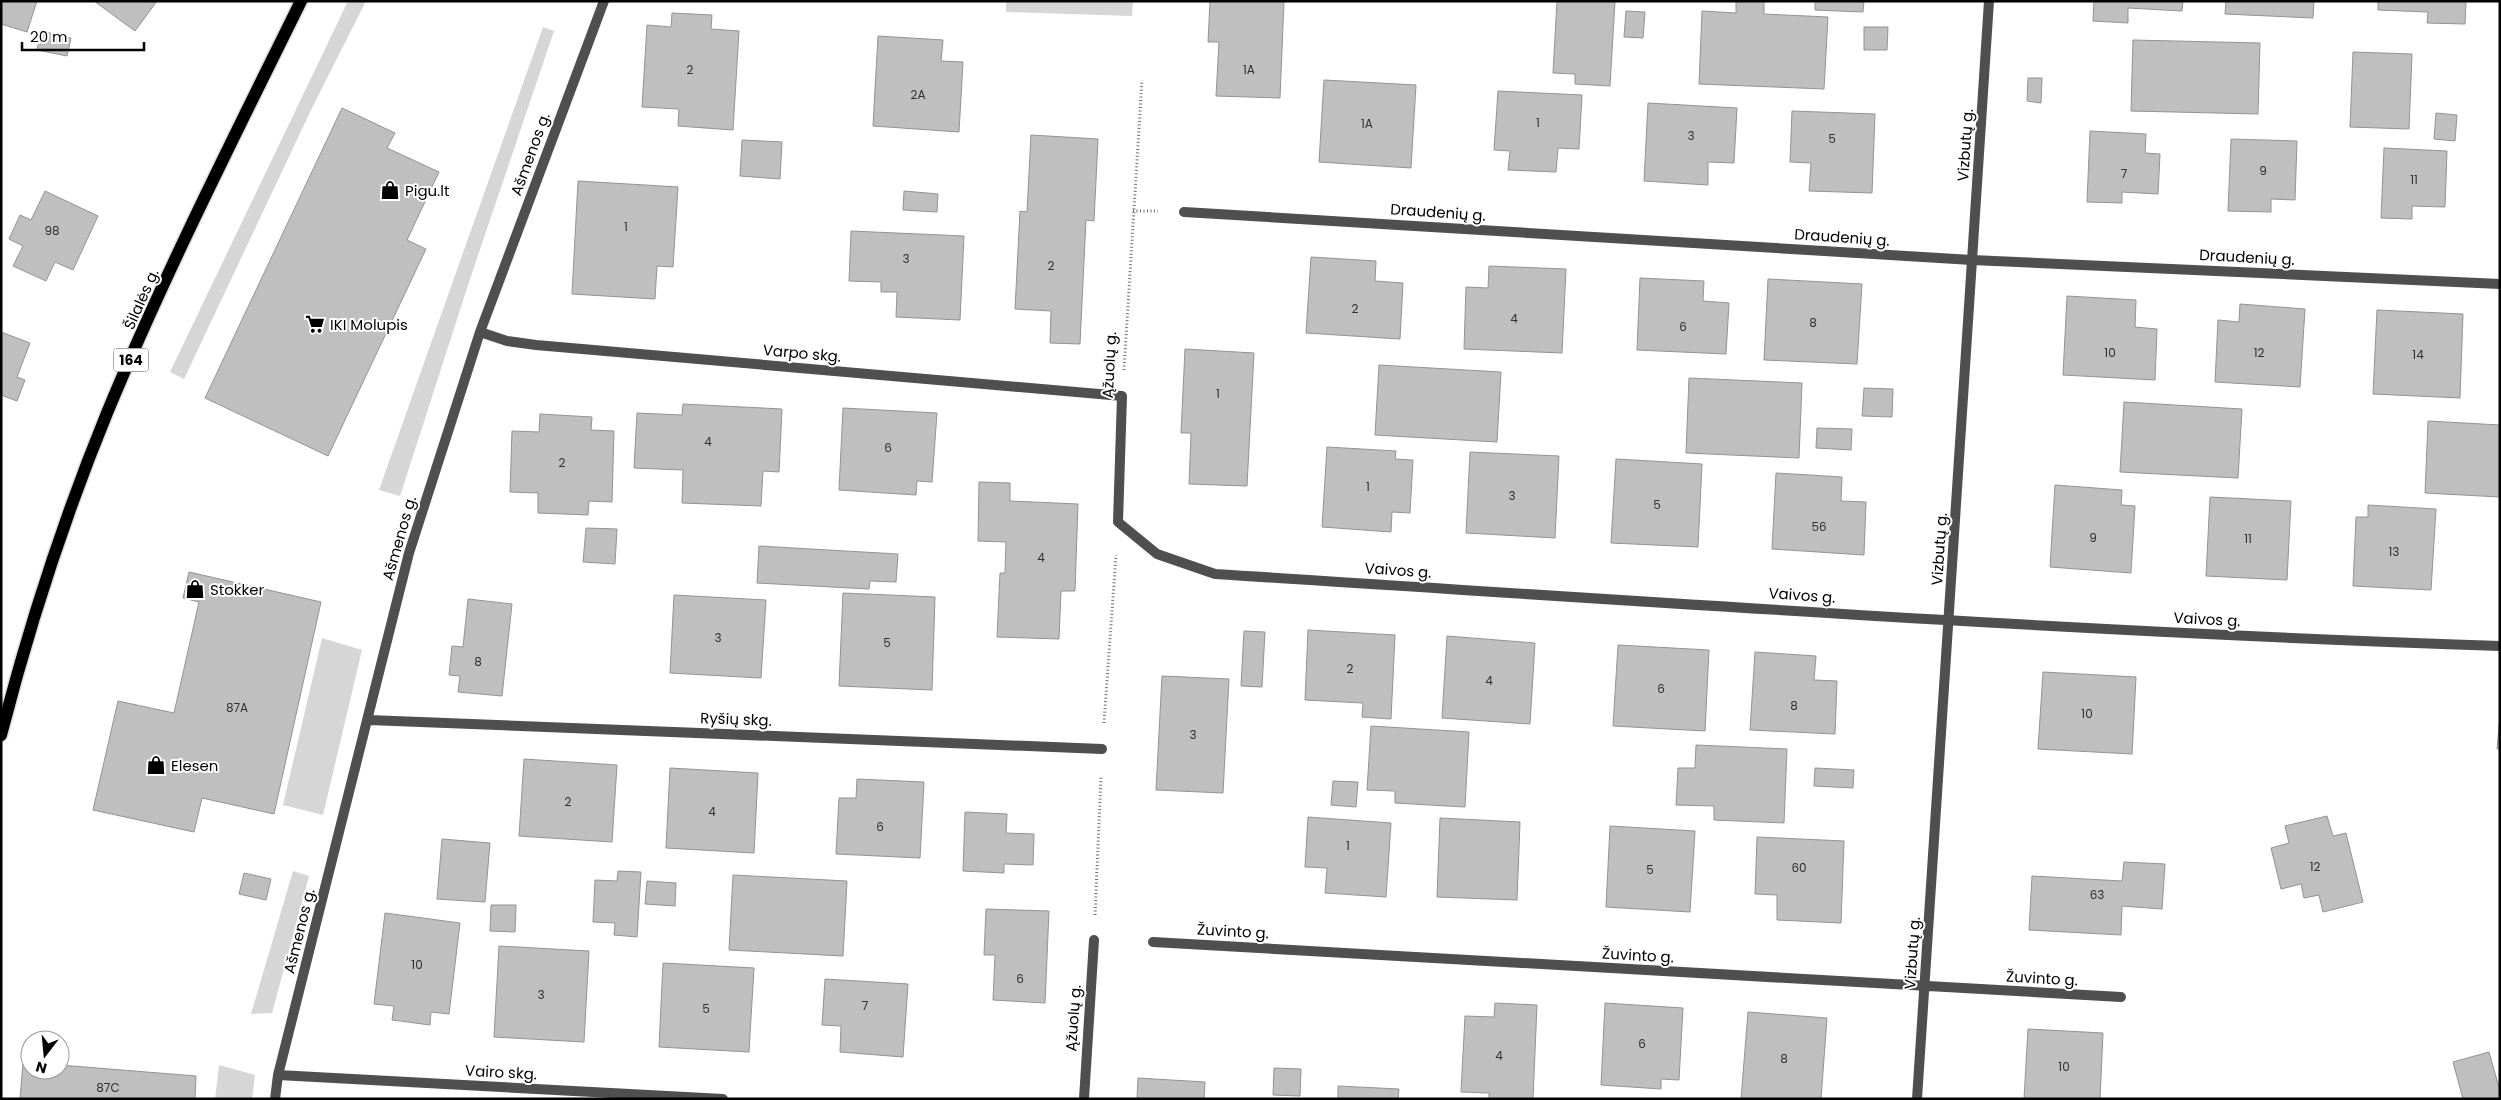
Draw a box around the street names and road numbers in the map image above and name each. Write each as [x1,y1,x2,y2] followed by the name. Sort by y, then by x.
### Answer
[1952,108,1978,182] street label: Vizbutų g.
[505,110,555,198] street label: Ašmenos g.
[1390,198,1486,226] street label: Draudenių g.
[1794,223,1890,251] street label: Draudenių g.
[2199,244,2295,270] street label: Draudenių g.
[118,265,164,333] street label: Šilalės g.
[1097,331,1121,399] street label: Ąžuolų g.
[762,339,842,367] street label: Varpo skg.
[114,348,148,372] road number: 164
[377,493,421,583] street label: Ašmenos g.
[1926,512,1952,586] street label: Vizbutų g.
[1364,557,1432,583] street label: Vaivos g.
[1768,582,1836,608] street label: Vaivos g.
[2173,607,2241,631] street label: Vaivos g.
[700,707,772,731] street label: Ryšių skg.
[278,886,320,976] street label: Ašmenos g.
[1899,916,1925,990] street label: Vizbutų g.
[1197,919,1269,943] street label: Žuvinto g.
[1602,943,1674,967] street label: Žuvinto g.
[2006,966,2078,990] street label: Žuvinto g.
[1060,984,1086,1052] street label: Ąžuolų g.
[464,1060,538,1084] street label: Vairo skg.

